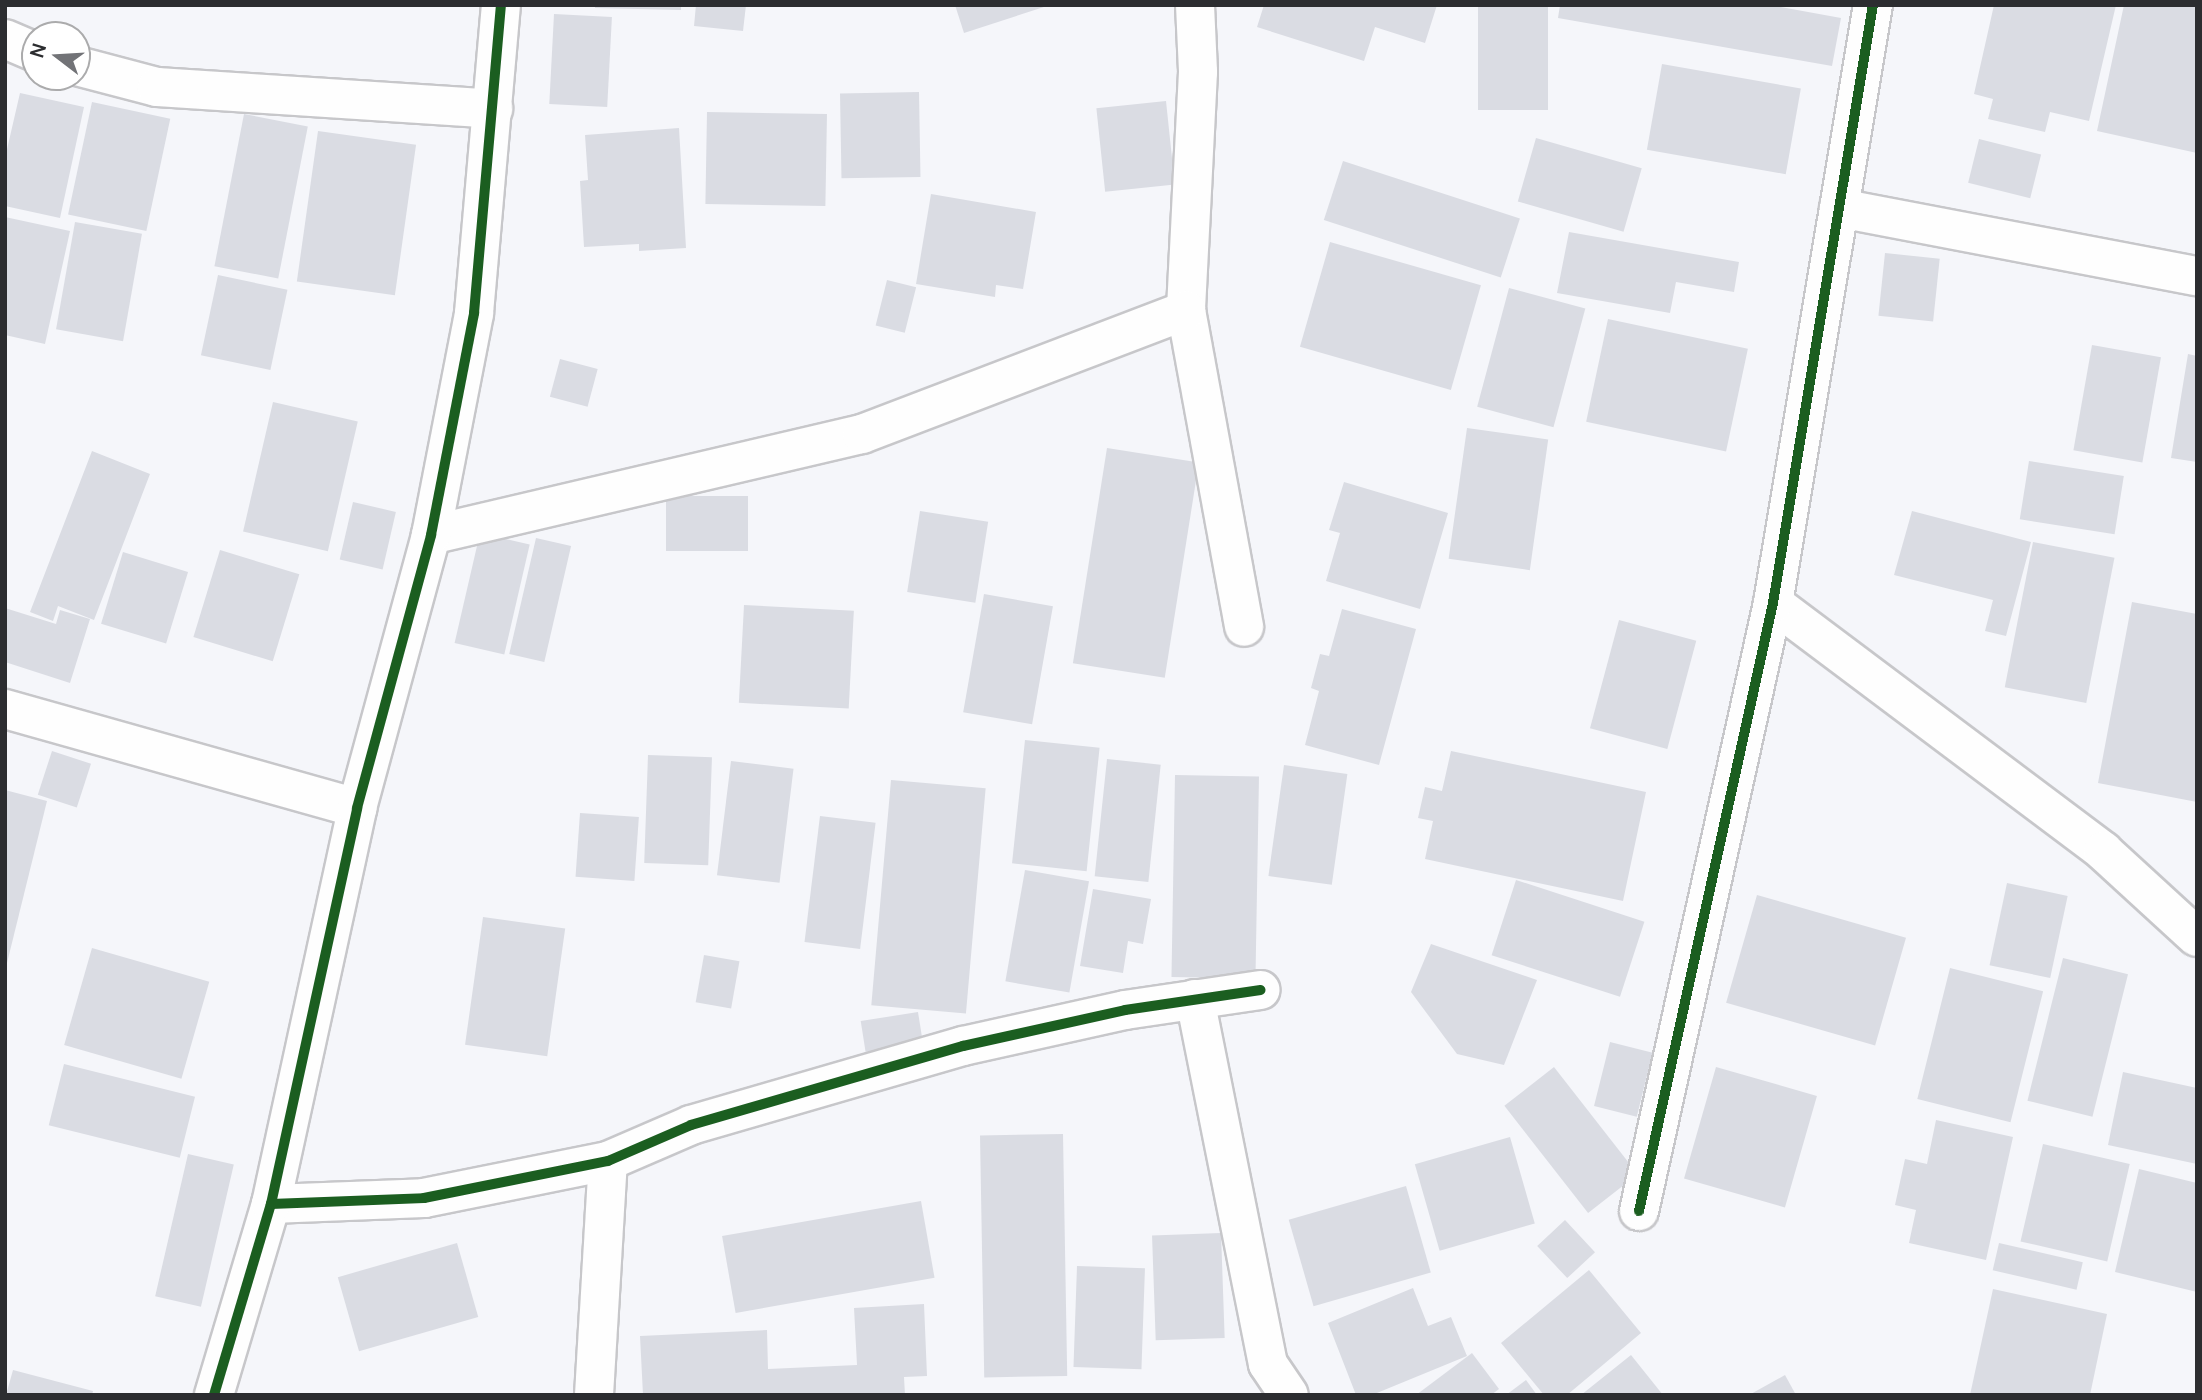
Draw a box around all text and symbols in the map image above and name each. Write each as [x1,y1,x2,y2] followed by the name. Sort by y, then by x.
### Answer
[21,21,91,91] north arrow
[23,40,52,61] text: N

